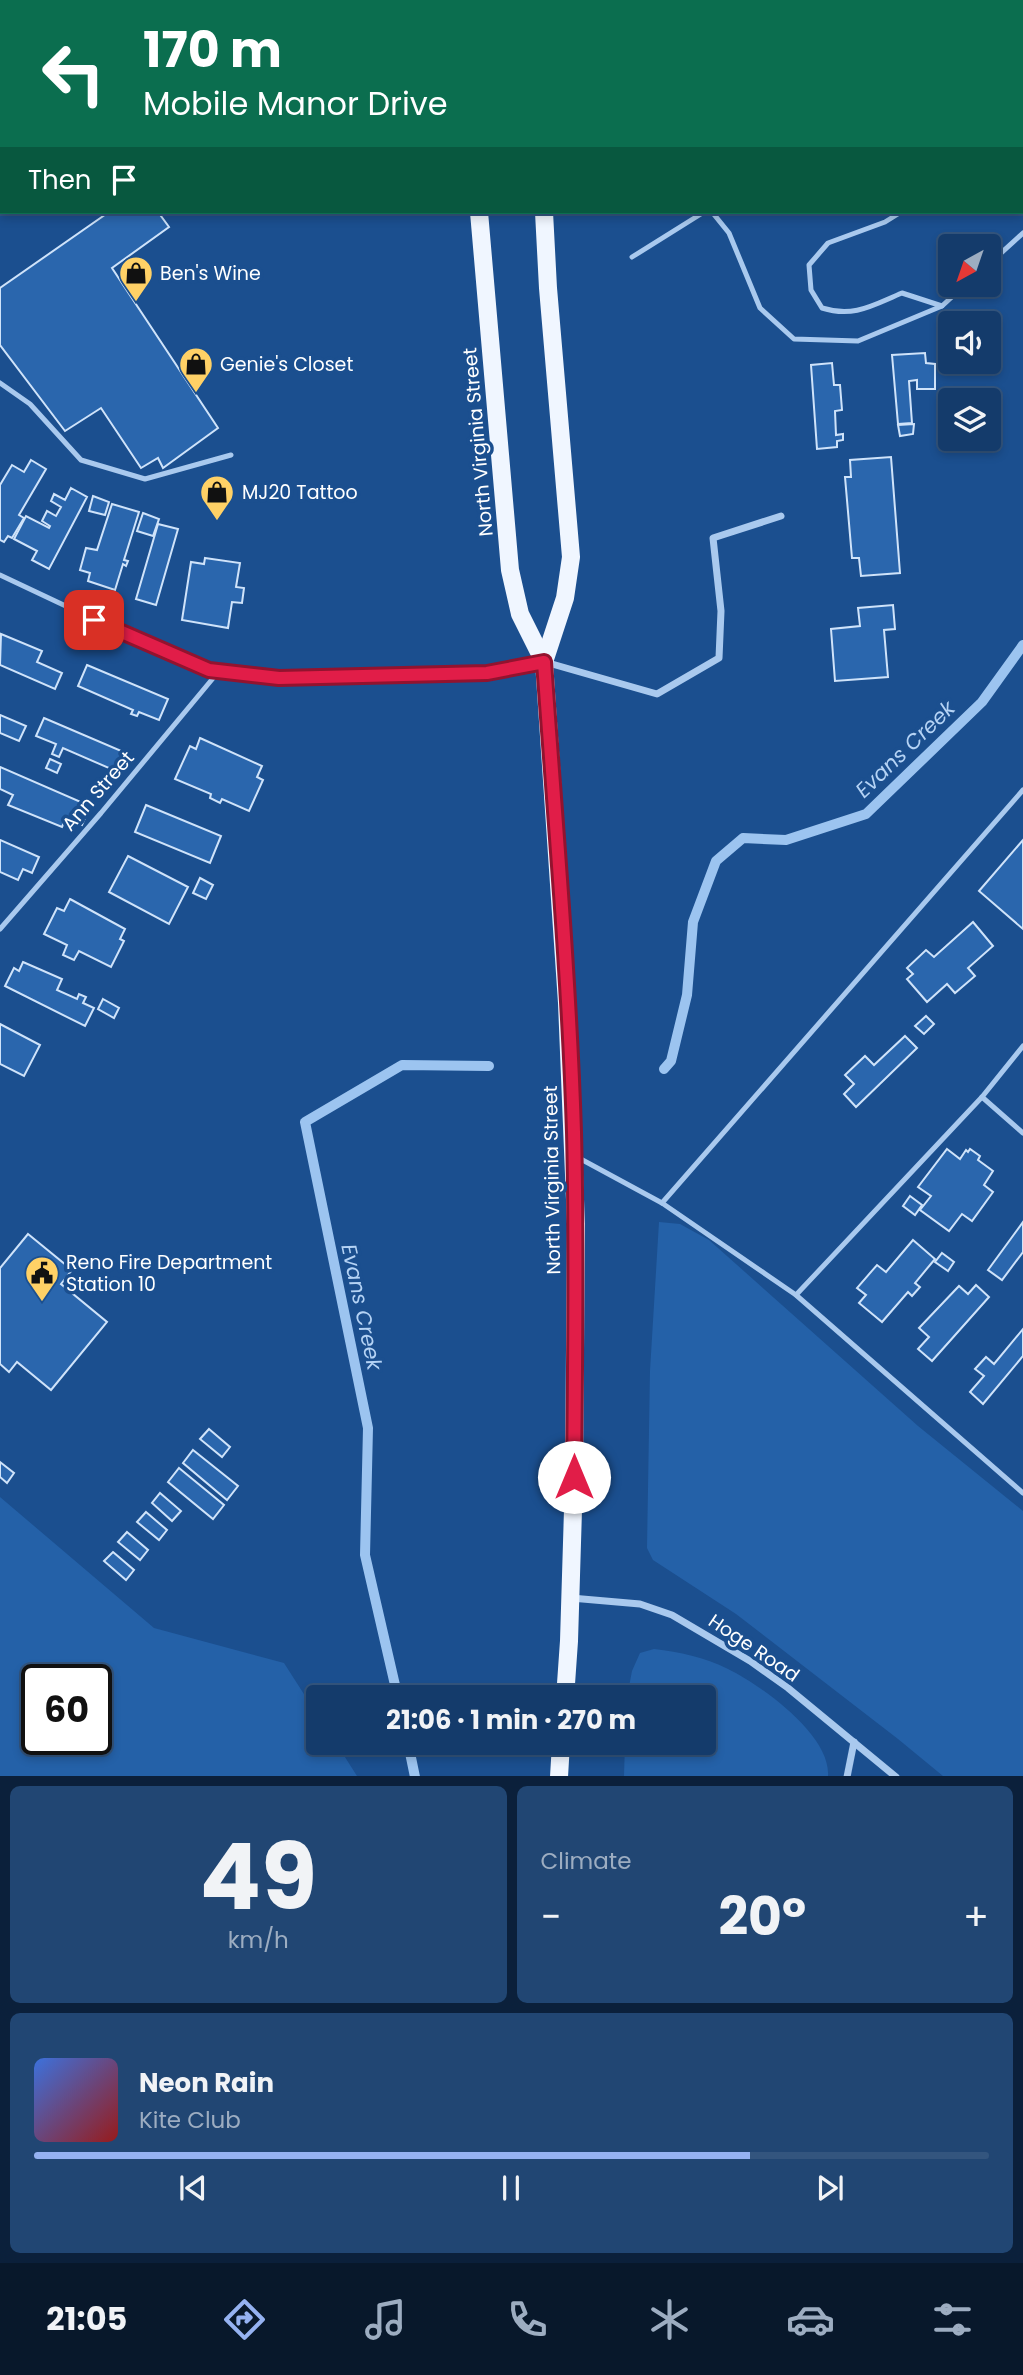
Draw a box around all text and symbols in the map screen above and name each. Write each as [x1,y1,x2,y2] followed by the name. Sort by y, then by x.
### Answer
[143,16,282,84] text: 170 m
[28,28,119,119] icon: left
[143,81,448,126] text: Mobile Manor Drive
[105,161,143,199] icon: arrive
[28,162,91,198] text: Then
[938,234,1001,298] north arrow
[938,234,1001,451] map controls
[117,254,155,303] shop icon: Ben's Wine
[160,260,261,287] place label: Ben's Wine
[938,311,1001,374] button: sound
[177,345,215,394] shop icon: Genie's Closet
[456,346,500,537] street label: North Virginia Street
[220,351,353,378] place label: Genie's Closet
[938,388,1001,451] button: layers
[198,473,236,522] shop icon: MJ20 Tattoo
[242,479,358,506] place label: MJ20 Tattoo
[64,590,124,650] pin
[75,601,113,639] icon: arrive
[849,693,962,804] water label: Evans Creek
[56,745,140,837] street label: Ann Street
[537,1085,567,1275] street label: North Virginia Street
[334,1241,390,1374] water label: Evans Creek
[66,1249,272,1298] place label: Reno Fire Department Station 10
[23,1254,61,1303] public building icon: Reno Fire Department Station 10
[537,1440,611,1514] position arrow
[703,1608,805,1688] street label: Hoge Road
[21,1664,112,1755] speed limit sign: 60
[386,1702,636,1738] text: 21:06 · 1 min · 270 m
[199,1813,317,1941] text: 49
[541,1845,631,1877] text: Climate
[718,1880,806,1953] text: 20°
[541,1890,561,1943] text: −
[963,1890,989,1943] text: +
[228,1924,289,1956] text: km/h
[139,2065,274,2101] text: Neon Rain
[139,2104,241,2136] text: Kite Club
[174,2169,212,2207] icon: previous
[492,2169,530,2207] icon: pause
[811,2169,849,2207] icon: next
[220,2295,269,2344] icon: directions
[361,2295,410,2344] icon: music
[503,2295,552,2344] icon: phone
[645,2295,694,2344] icon: climate
[786,2295,835,2344] icon: car
[928,2295,977,2344] icon: filters
[46,2296,127,2341] text: 21:05

